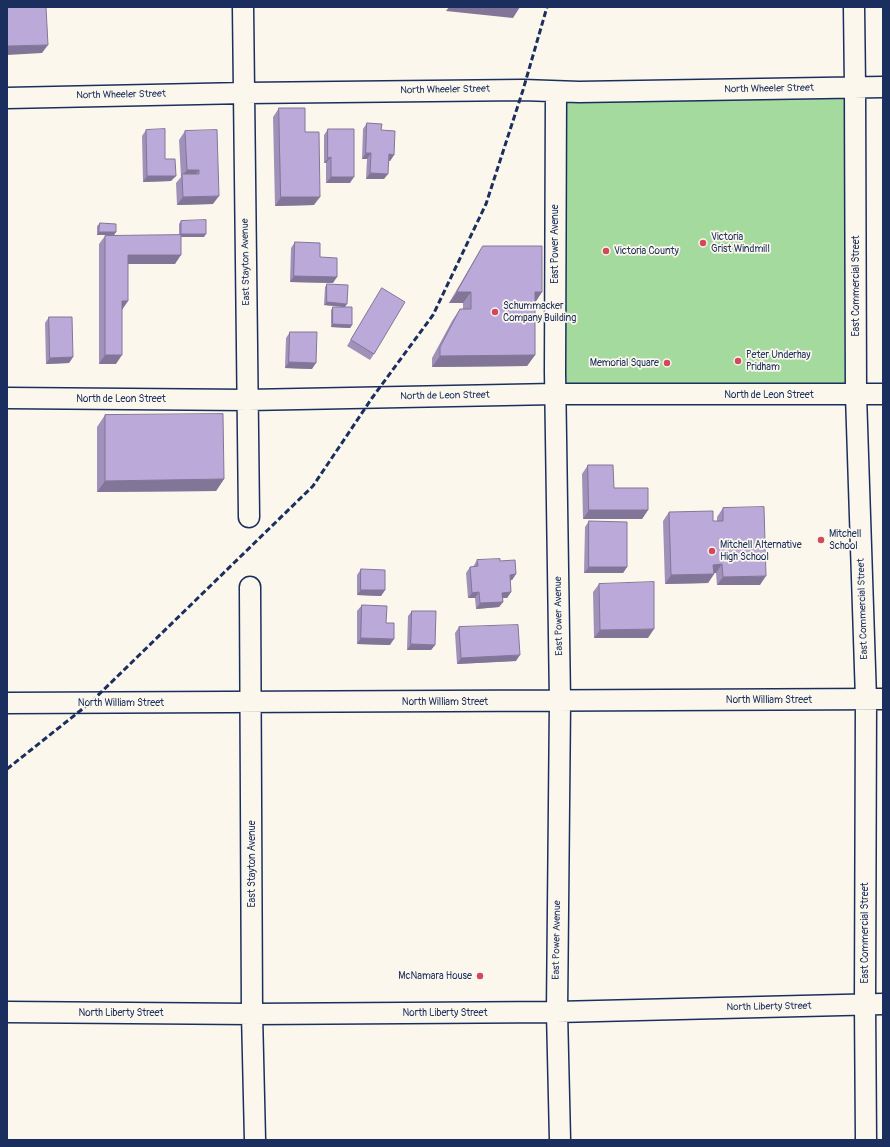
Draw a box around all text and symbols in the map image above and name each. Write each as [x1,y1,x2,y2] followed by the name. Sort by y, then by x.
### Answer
[724,82,814,96] street label: North Wheeler Street
[400,83,490,97] street label: North Wheeler Street
[76,88,166,102] street label: North Wheeler Street
[549,204,561,284] street label: East Power Avenue
[239,218,253,306] street label: East Stayton Avenue
[711,231,770,254] place label: Victoria Grist Windmill
[850,235,862,337] street label: East Commercial Street
[698,238,708,248] marker: Victoria Grist Windmill
[614,245,679,257] place label: Victoria County
[601,246,611,256] marker: Victoria County
[503,300,576,324] place label: Schummacker Company Building
[490,307,500,317] marker: Schummacker Company Building
[746,349,811,372] place label: Peter Underhay Pridham
[733,356,743,366] marker: Peter Underhay Pridham
[590,357,659,369] place label: Memorial Square
[662,358,672,368] marker: Memorial Square
[400,389,490,403] street label: North de Leon Street
[724,389,814,401] street label: North de Leon Street
[76,393,166,405] street label: North de Leon Street
[829,528,861,552] place label: Mitchell School
[816,535,826,545] marker: Mitchell School
[720,539,802,562] place label: Mitchell Alternative High School
[707,546,717,556] marker: Mitchell Alternative High School
[855,558,871,660] street label: East Commercial Street
[552,576,566,656] street label: East Power Avenue
[726,694,812,706] street label: North William Street
[402,696,488,708] street label: North William Street
[78,697,164,709] street label: North William Street
[246,820,258,908] street label: East Stayton Avenue
[859,882,871,984] street label: East Commercial Street
[550,900,564,980] street label: East Power Avenue
[398,970,472,982] place label: McNamara House
[475,971,485,981] marker: McNamara House
[726,1000,812,1014] street label: North Liberty Street
[78,1007,164,1019] street label: North Liberty Street
[402,1007,488,1019] street label: North Liberty Street

